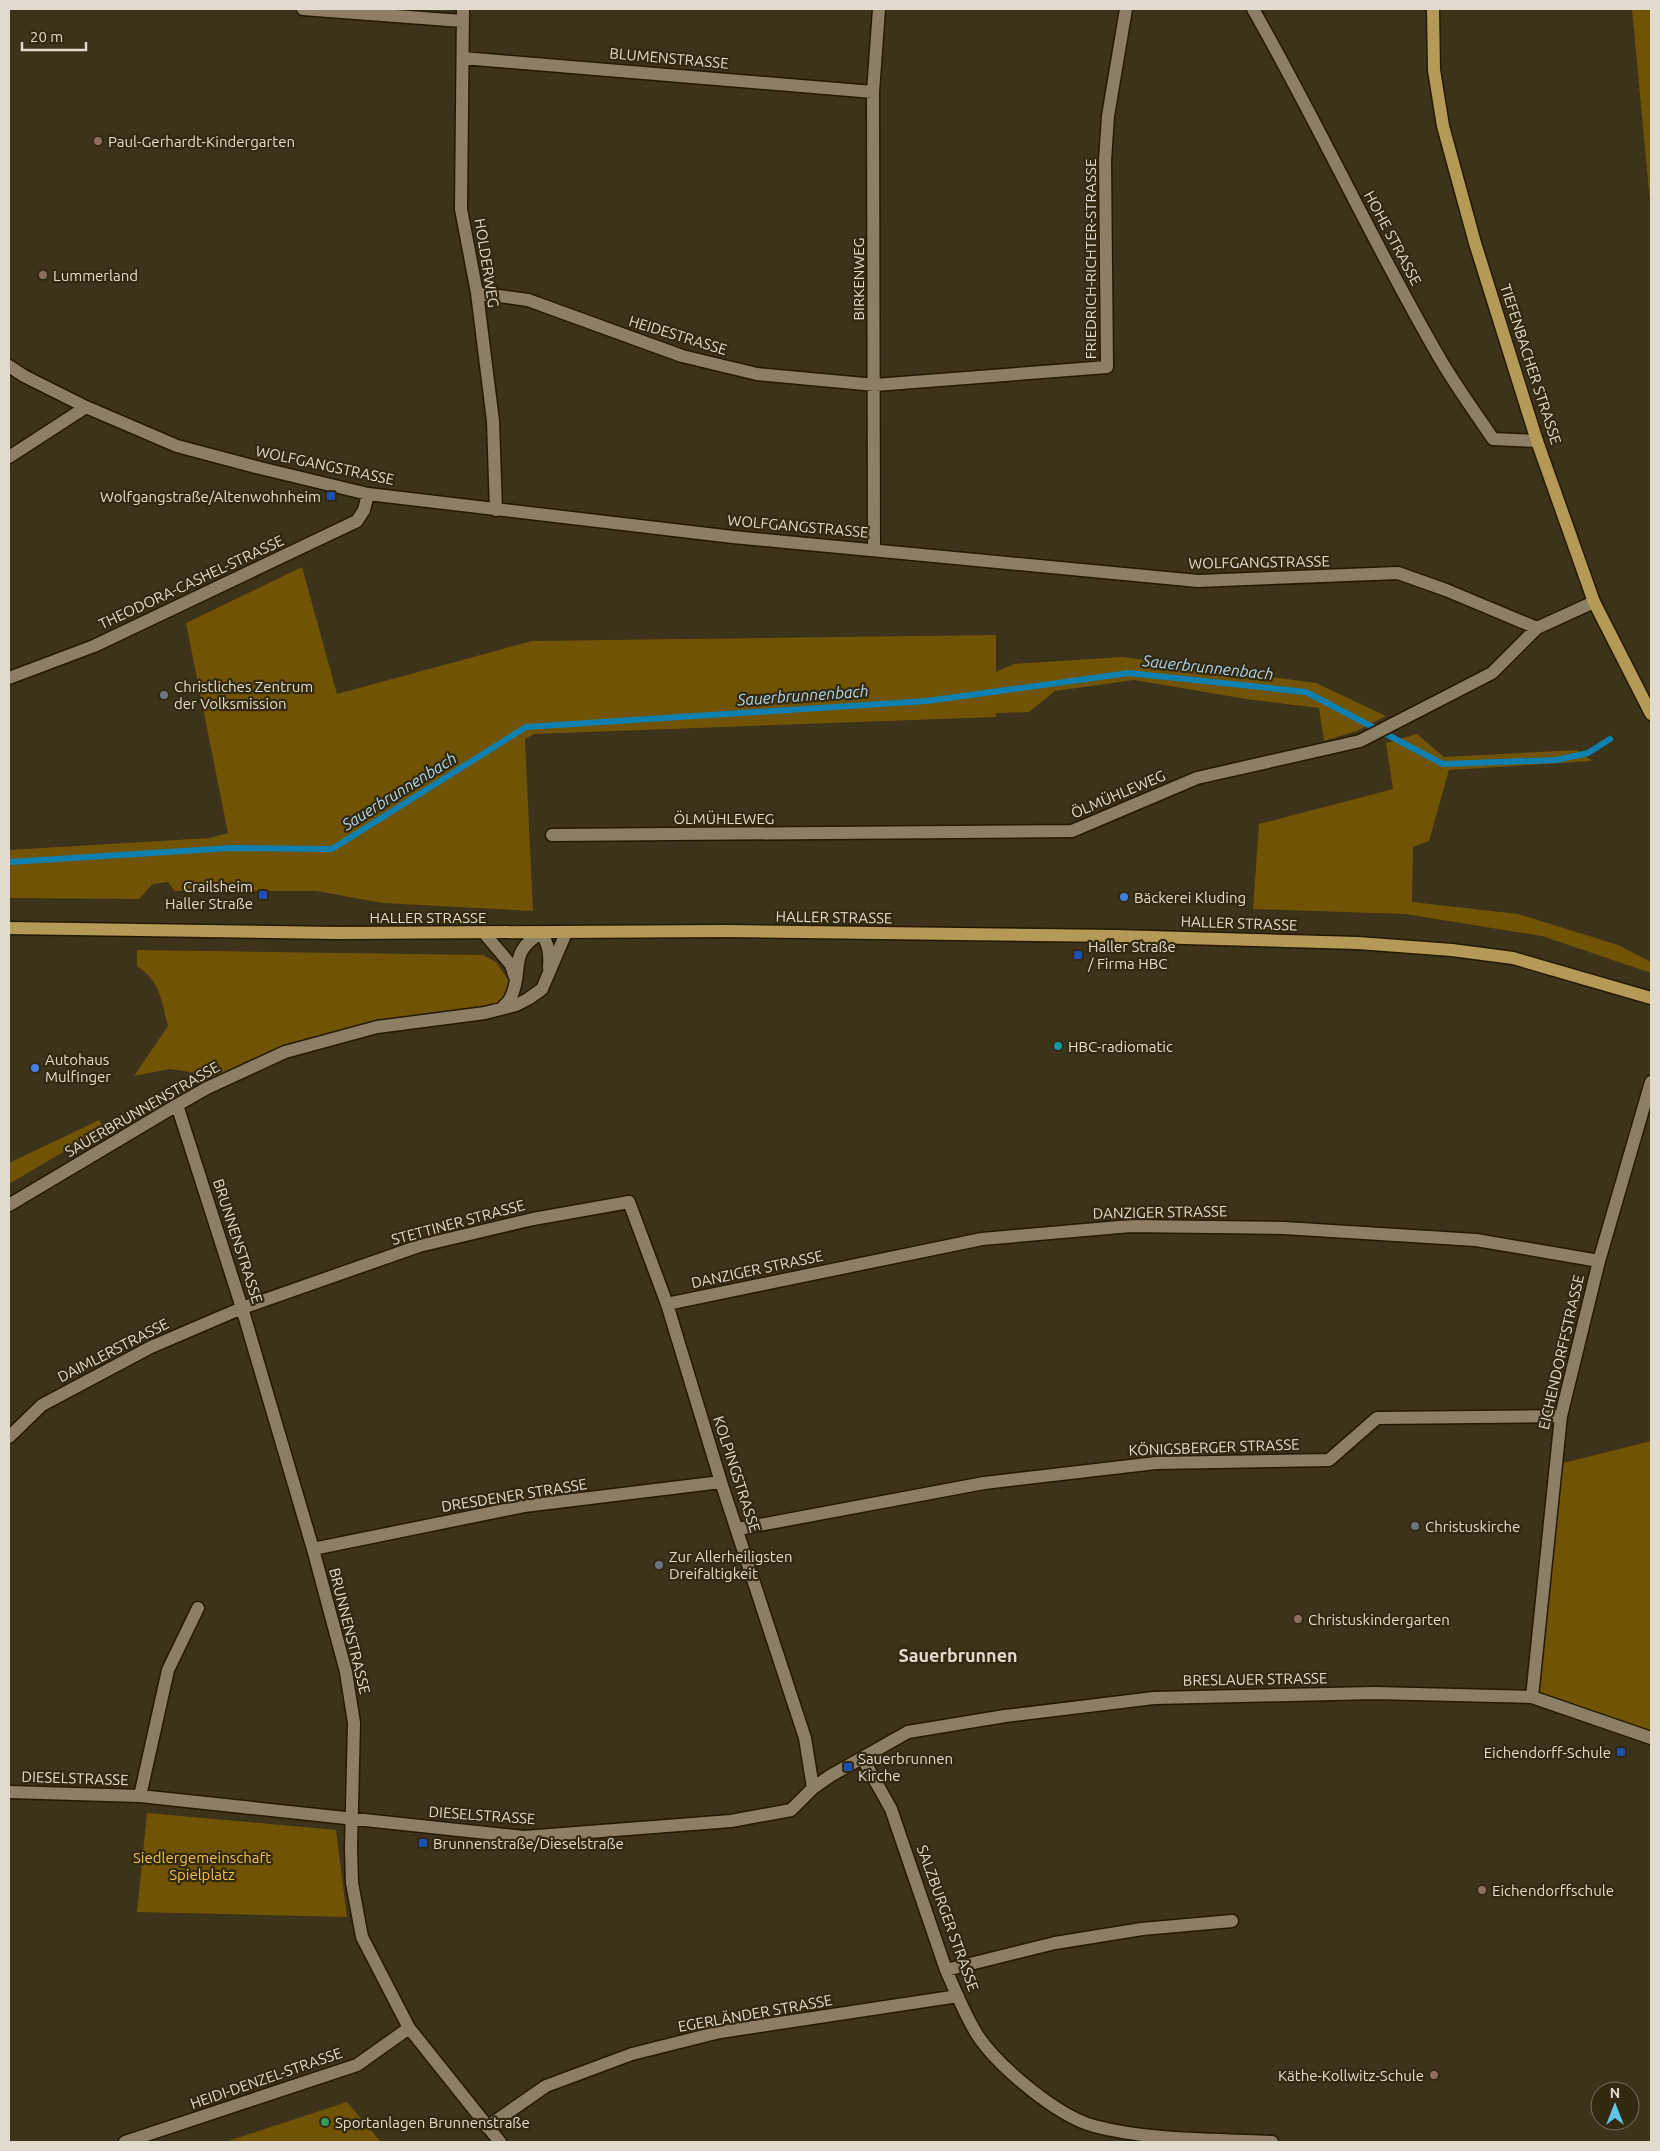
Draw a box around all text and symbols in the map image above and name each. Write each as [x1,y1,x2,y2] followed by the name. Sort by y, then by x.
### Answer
[22,20,86,52] scale bar
[30,28,63,45] text: 20 m
[609,44,729,72] street label: BLUMENSTRASSE
[108,133,295,150] place label: Paul-Gerhardt-Kindergarten
[92,135,104,147] marker: Paul-Gerhardt-Kindergarten
[1082,159,1099,359] street label: FRIEDRICH-RICHTER-STRASSE
[1361,188,1425,288] street label: HOHE STRASSE
[472,217,502,309] street label: HOLDERWEG
[850,238,867,320] street label: BIRKENWEG
[53,267,138,284] place label: Lummerland
[37,269,49,281] marker: Lummerland
[1497,282,1565,446] street label: TIEFENBACHER STRASSE
[627,312,729,358] street label: HEIDESTRASSE
[254,442,396,488] street label: WOLFGANGSTRASSE
[100,488,321,505] place label: Wolfgangstraße/Altenwohnheim
[325,490,337,502] marker: Wolfgangstraße/Altenwohnheim
[727,511,869,541] street label: WOLFGANGSTRASSE
[96,532,286,632] street label: THEODORA-CASHEL-STRASSE
[1188,552,1330,572] street label: WOLFGANGSTRASSE
[1141,651,1274,683] water label: Sauerbrunnenbach
[174,678,313,712] place label: Christliches Zentrum der Volksmission
[736,681,869,709] water label: Sauerbrunnenbach
[158,689,170,701] marker: Christliches Zentrum der Volksmission
[338,749,460,834] water label: Sauerbrunnenbach
[1068,766,1168,822] street label: ÖLMÜHLEWEG
[673,810,775,827] street label: ÖLMÜHLEWEG
[165,878,253,912] place label: Crailsheim Haller Straße
[257,889,269,901] marker: Crailsheim Haller Straße
[1134,889,1246,906] place label: Bäckerei Kluding
[1118,891,1130,903] marker: Bäckerei Kluding
[775,907,893,927] street label: HALLER STRASSE
[370,909,486,926] street label: HALLER STRASSE
[1180,912,1298,934] street label: HALLER STRASSE
[1087,938,1176,972] place label: Haller Straße / Firma HBC
[1072,949,1084,961] marker: Haller Straße / Firma HBC
[1068,1038,1173,1055] place label: HBC-radiomatic
[1052,1040,1064,1052] marker: HBC-radiomatic
[45,1051,111,1085] place label: Autohaus Mulfinger
[62,1058,222,1160] street label: SAUERBRUNNENSTRASSE
[29,1062,41,1074] marker: Autohaus Mulfinger
[210,1177,266,1305] street label: BRUNNENSTRASSE
[389,1196,527,1248] street label: STETTINER STRASSE
[1093,1202,1227,1222] street label: DANZIGER STRASSE
[689,1247,825,1291] street label: DANZIGER STRASSE
[1535,1273,1587,1431] street label: EICHENDORFFSTRASSE
[55,1315,171,1385] street label: DAIMLERSTRASSE
[710,1414,764,1534] street label: KOLPINGSTRASSE
[1128,1436,1300,1458] street label: KÖNIGSBERGER STRASSE
[440,1475,588,1515] street label: DRESDENER STRASSE
[1425,1518,1520,1535] place label: Christuskirche
[1409,1520,1421,1532] marker: Christuskirche
[669,1548,793,1582] place label: Zur Allerheiligsten Dreifaltigkeit
[653,1559,665,1571] marker: Zur Allerheiligsten Dreifaltigkeit
[326,1566,374,1696] street label: BRUNNENSTRASSE
[1308,1611,1450,1628] place label: Christuskindergarten
[1292,1613,1304,1625] marker: Christuskindergarten
[898,1645,1018,1665] district label: Sauerbrunnen
[1183,1669,1327,1689] street label: BRESLAUER STRASSE
[1484,1744,1611,1761] place label: Eichendorff-Schule
[1615,1746,1627,1758] marker: Eichendorff-Schule
[858,1750,953,1784] place label: Sauerbrunnen Kirche
[842,1761,854,1773] marker: Sauerbrunnen Kirche
[21,1768,129,1788] street label: DIESELSTRASSE
[428,1803,536,1827] street label: DIESELSTRASSE
[433,1835,624,1852] place label: Brunnenstraße/Dieselstraße
[417,1837,429,1849] marker: Brunnenstraße/Dieselstraße
[914,1843,982,1993] street label: SALZBURGER STRASSE
[133,1849,271,1883] park label: Siedlergemeinschaft Spielplatz
[1492,1882,1614,1899] place label: Eichendorffschule
[1476,1884,1488,1896] marker: Eichendorffschule
[677,1991,833,2035] street label: EGERLÄNDER STRASSE
[188,2044,344,2112] street label: HEIDI-DENZEL-STRASSE
[1278,2067,1424,2084] place label: Käthe-Kollwitz-Schule
[1428,2069,1440,2081] marker: Käthe-Kollwitz-Schule
[1590,2081,1640,2131] north arrow
[1610,2085,1620,2101] text: N
[335,2114,530,2131] place label: Sportanlagen Brunnenstraße
[319,2116,331,2128] marker: Sportanlagen Brunnenstraße

